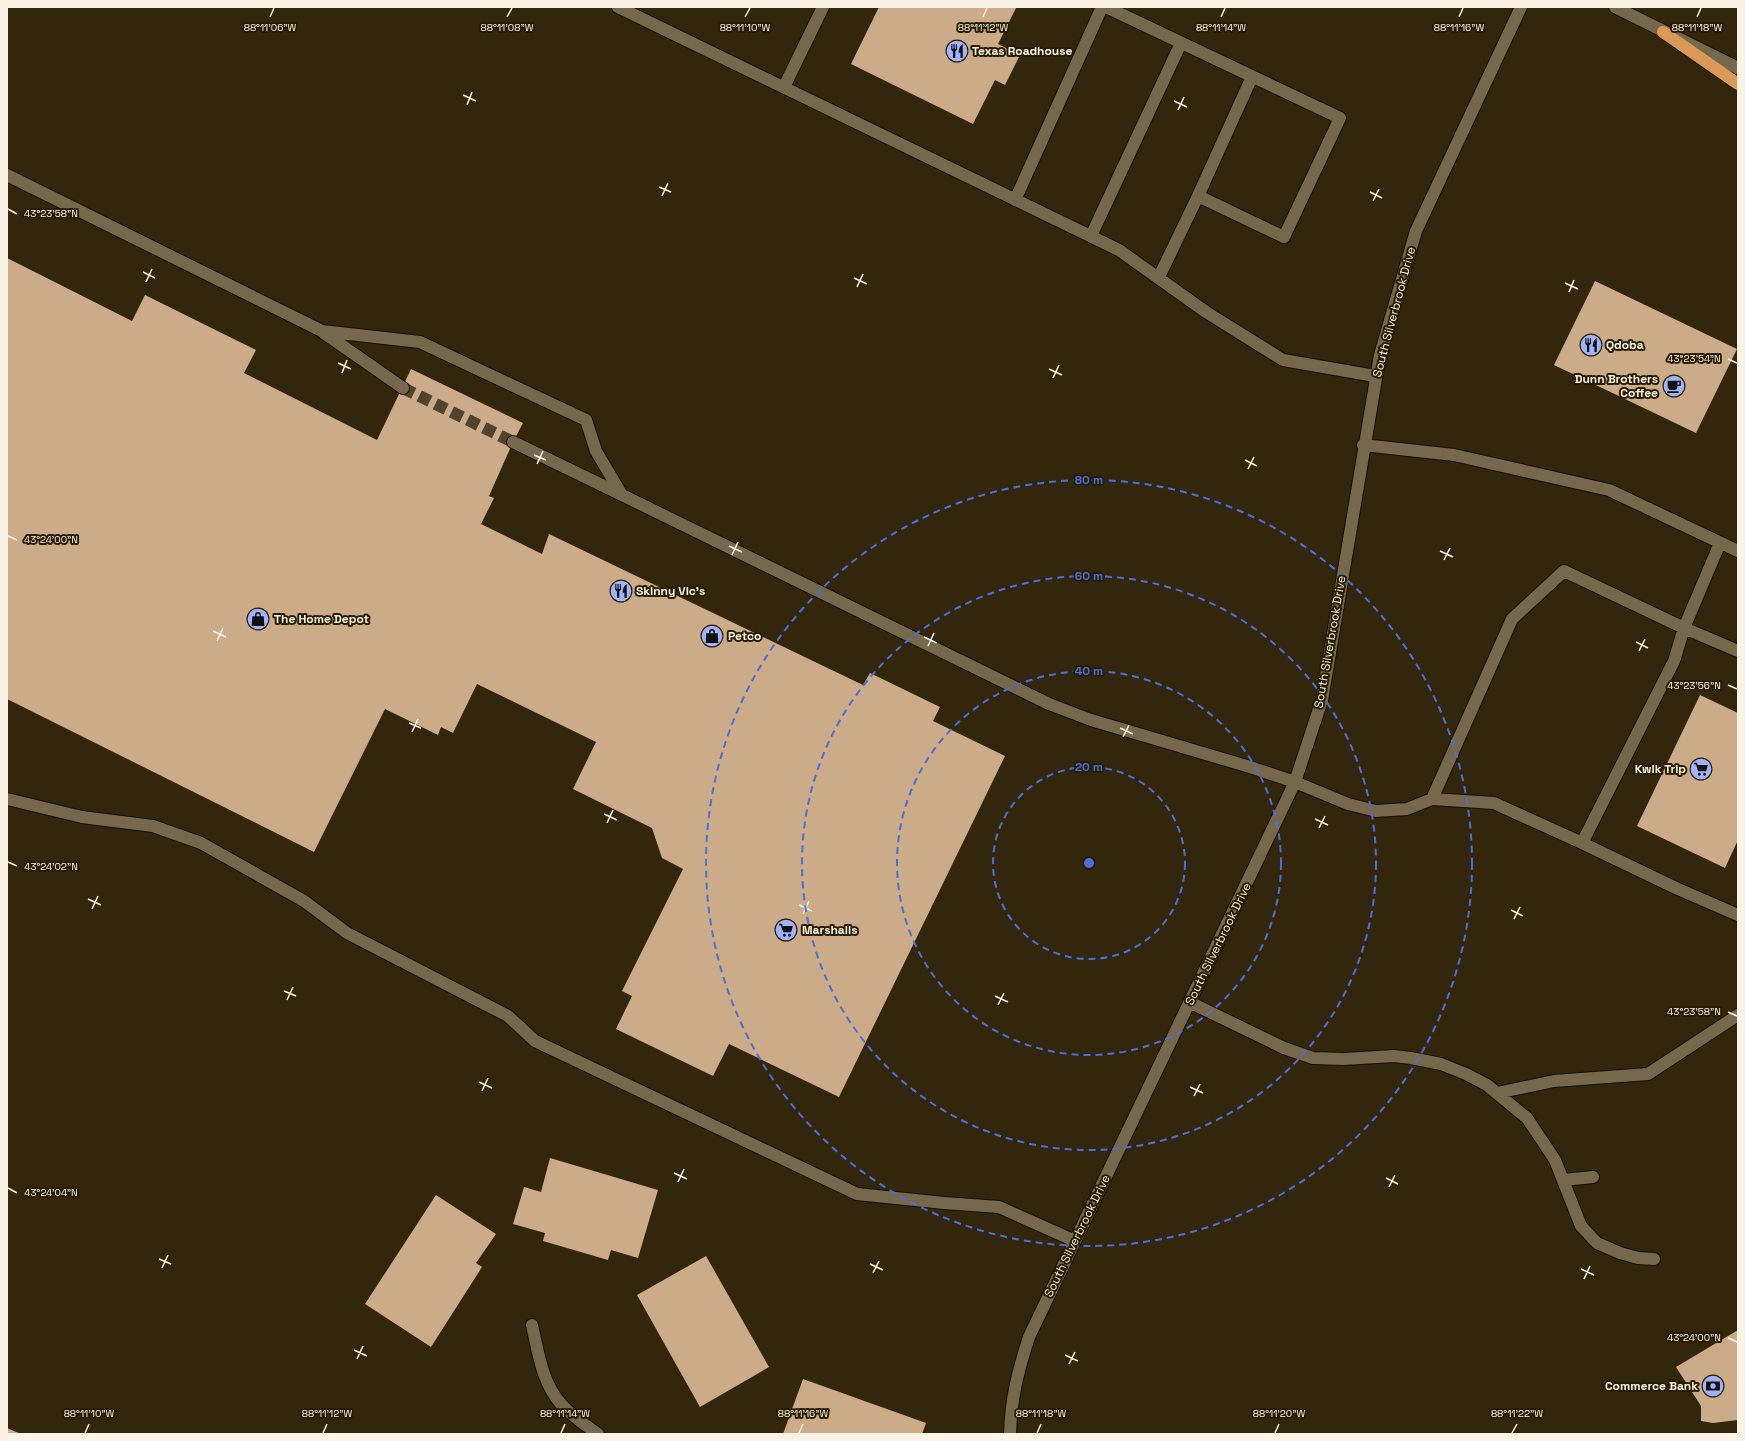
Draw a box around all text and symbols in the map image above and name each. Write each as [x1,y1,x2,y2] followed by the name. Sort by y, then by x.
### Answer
[244,21,297,34] text: 88°11'06"W
[481,21,534,34] text: 88°11'08"W
[720,21,771,34] text: 88°11'10"W
[958,21,1008,34] text: 88°11'12"W
[1196,21,1246,34] text: 88°11'14"W
[1434,21,1484,34] text: 88°11'16"W
[1672,21,1723,34] text: 88°11'18"W
[944,38,970,64] restaurant icon: Texas Roadhouse
[972,43,1073,59] place label: Texas Roadhouse
[24,207,78,220] text: 43°23'58"N
[1369,245,1419,379] street label: South Silverbrook Drive
[1578,332,1604,358] restaurant icon: Qdoba
[1606,337,1644,353] place label: Qdoba
[1667,352,1721,365] text: 43°23'54"N
[1574,371,1658,401] place label: Dunn Brothers Coffee
[1661,373,1687,399] cafe icon: Dunn Brothers Coffee
[1075,472,1103,488] text: 80 m
[24,533,78,546] text: 43°24'00"N
[1075,568,1103,584] text: 60 m
[1310,574,1350,710] street label: South Silverbrook Drive
[608,578,634,604] restaurant icon: Skinny Vic's
[636,583,705,599] place label: Skinny Vic's
[245,606,271,632] shop icon: The Home Depot
[274,611,369,627] place label: The Home Depot
[699,623,725,649] shop icon: Petco
[728,628,761,644] place label: Petco
[1075,663,1103,679] text: 40 m
[1667,679,1721,692] text: 43°23'56"N
[1688,756,1714,782] supermarket icon: Kwik Trip
[1075,759,1103,775] text: 20 m
[1635,761,1686,777] place label: Kwik Trip
[1082,856,1096,870] centre of rings
[24,860,78,873] text: 43°24'02"N
[1181,880,1255,1008] street label: South Silverbrook Drive
[773,917,799,943] supermarket icon: Marshalls
[802,922,857,938] place label: Marshalls
[1667,1005,1721,1018] text: 43°23'58"N
[1040,1172,1114,1300] street label: South Silverbrook Drive
[24,1186,78,1199] text: 43°24'04"N
[1667,1331,1721,1344] text: 43°24'00"N
[1700,1373,1726,1399] bank icon: Commerce Bank
[1605,1378,1698,1394] place label: Commerce Bank
[64,1407,115,1420] text: 88°11'10"W
[302,1407,352,1420] text: 88°11'12"W
[540,1407,590,1420] text: 88°11'14"W
[778,1407,828,1420] text: 88°11'16"W
[1016,1407,1067,1420] text: 88°11'18"W
[1253,1407,1306,1420] text: 88°11'20"W
[1491,1407,1543,1420] text: 88°11'22"W

